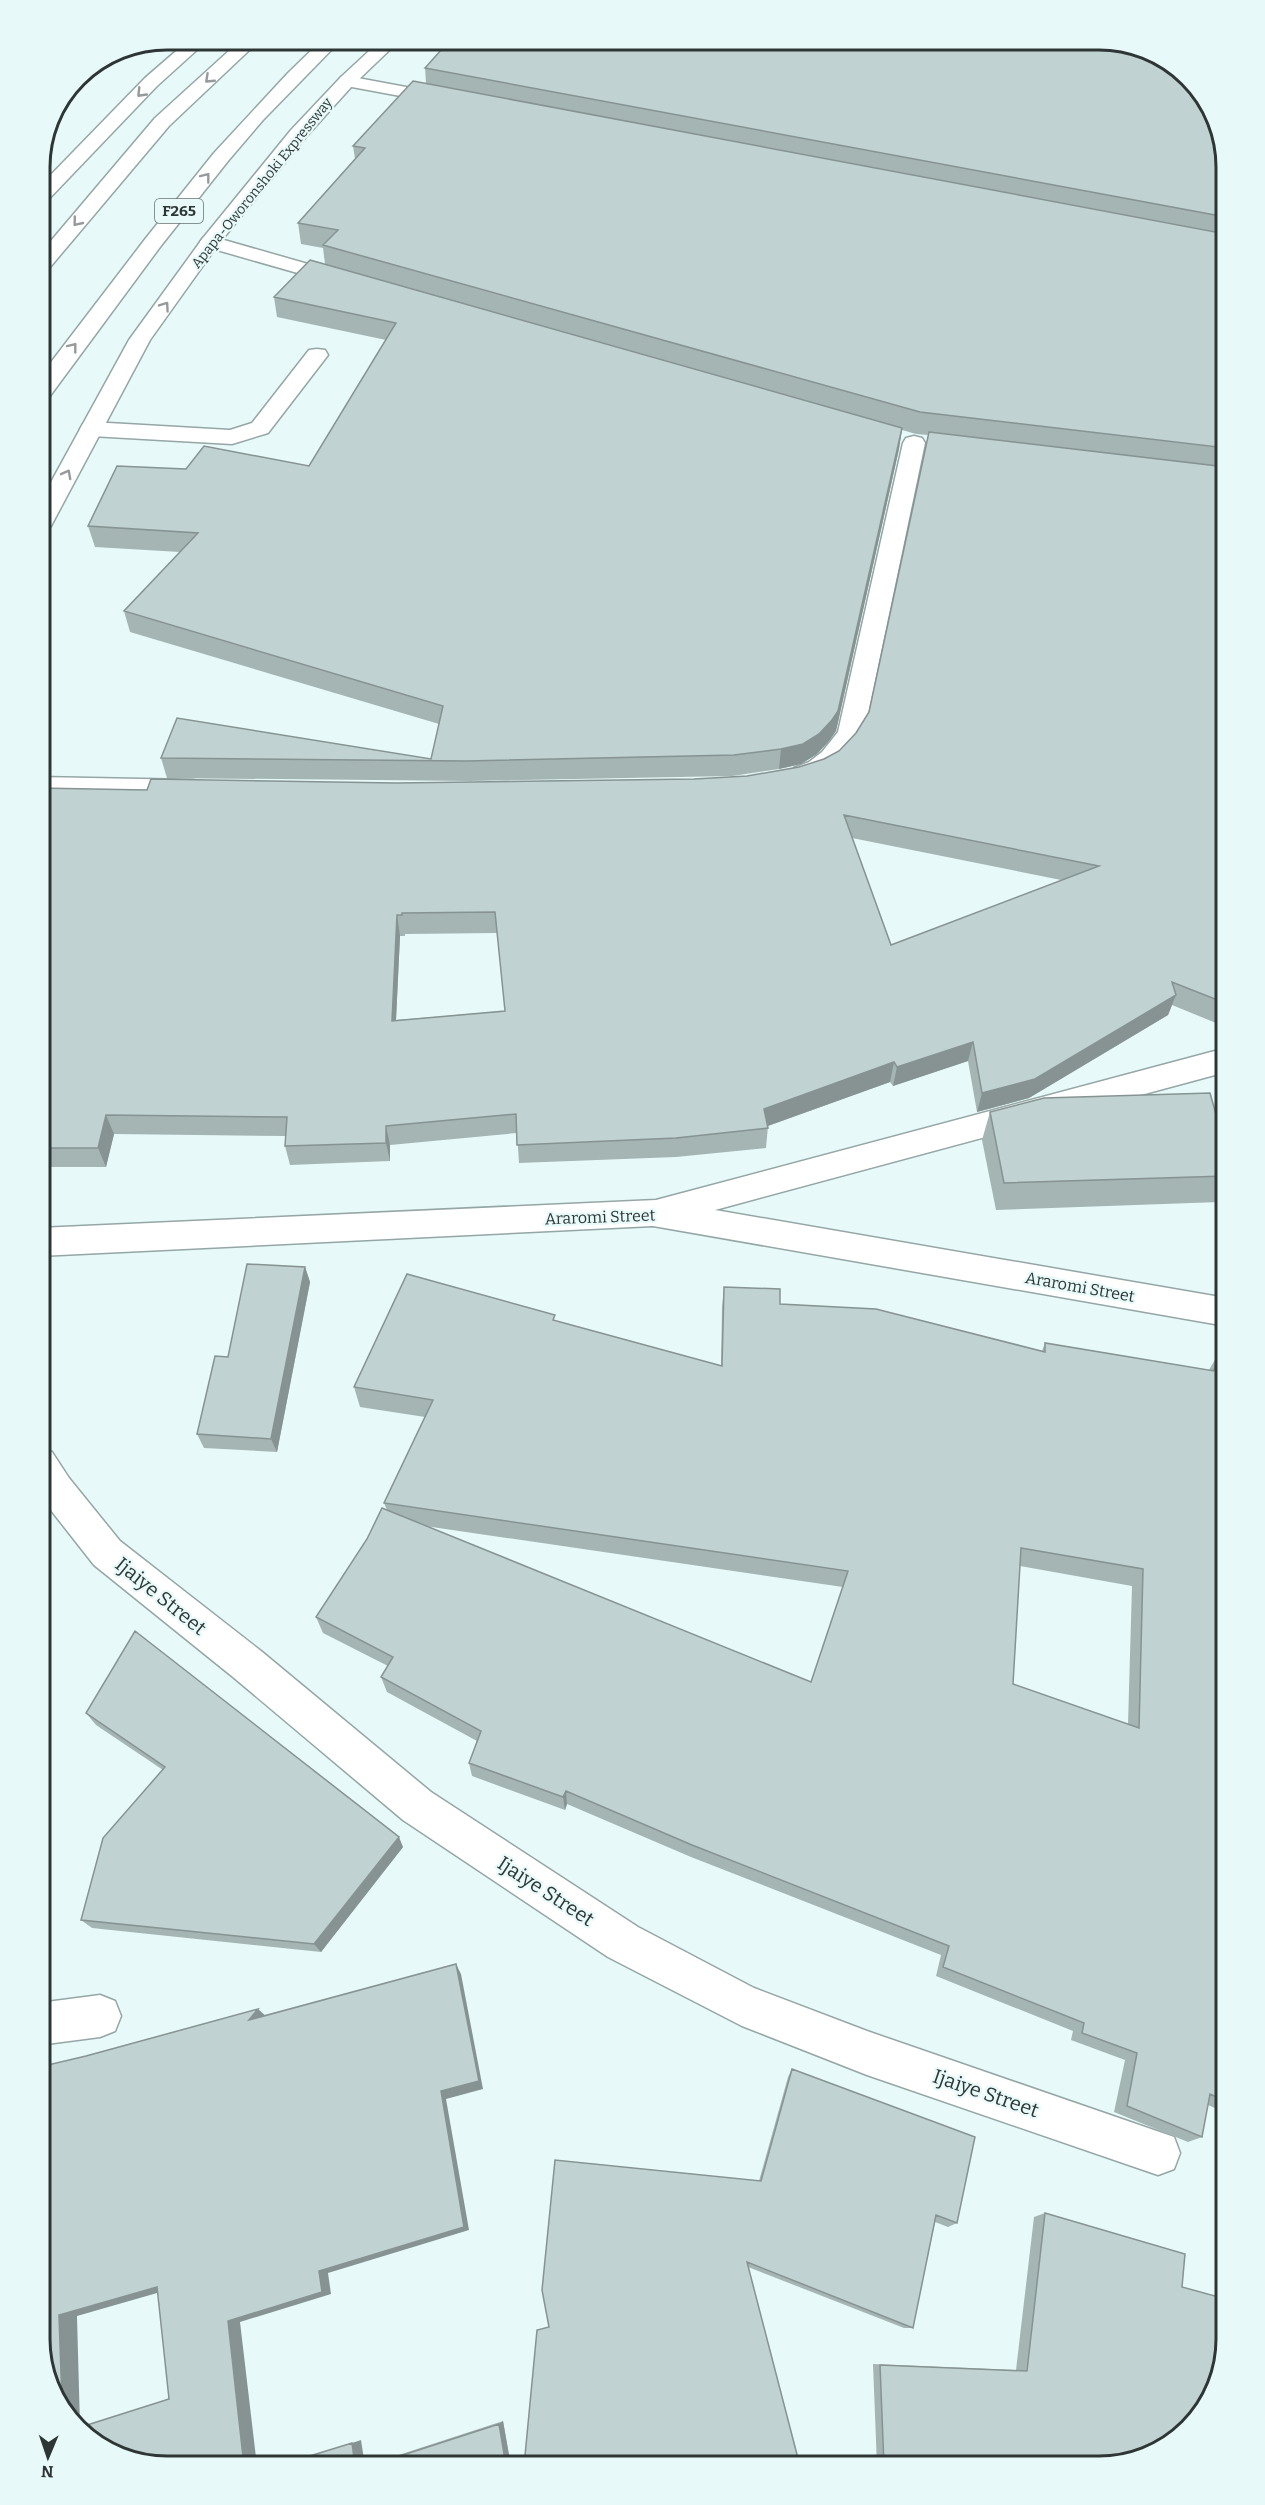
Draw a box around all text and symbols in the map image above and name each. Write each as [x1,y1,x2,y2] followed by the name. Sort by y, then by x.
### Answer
[205,71,216,82] one-way arrow
[137,86,148,96] one-way arrow
[188,94,336,272] street label: Apapa-Oworonshoki Expressway
[198,173,209,184] one-way arrow
[155,199,203,223] road number: F265
[73,215,84,226] one-way arrow
[158,301,169,312] one-way arrow
[66,343,77,354] one-way arrow
[60,470,71,480] one-way arrow
[544,1206,656,1228] street label: Araromi Street
[1024,1268,1136,1306] street label: Araromi Street
[110,1552,211,1641] street label: Ijaiye Street
[493,1851,599,1932] street label: Ijaiye Street
[930,2064,1042,2123] street label: Ijaiye Street
[18,2427,78,2487] north arrow
[41,2462,54,2481] text: N

